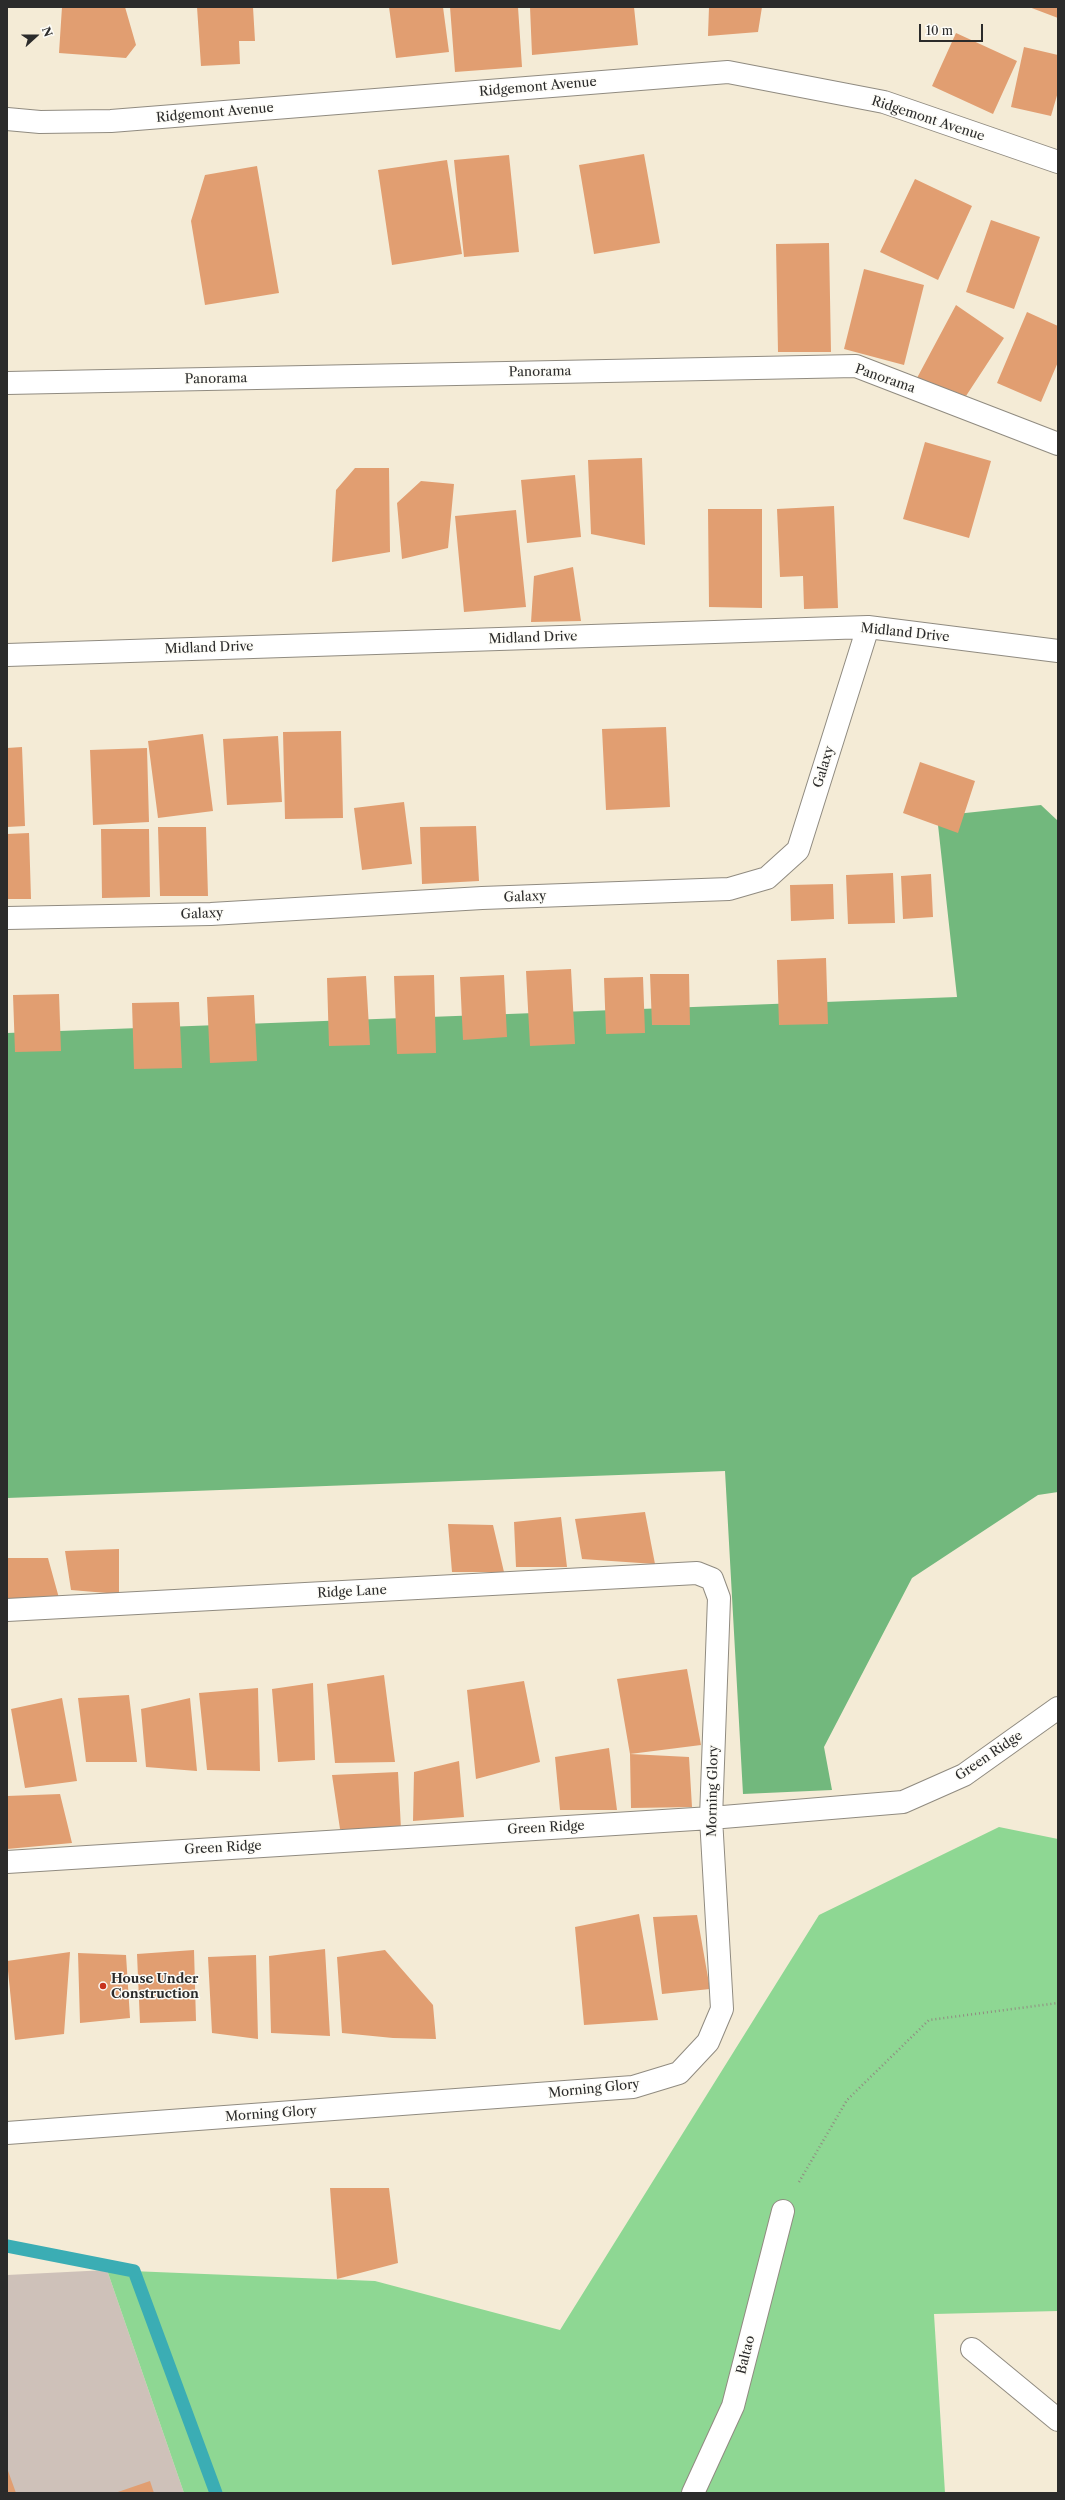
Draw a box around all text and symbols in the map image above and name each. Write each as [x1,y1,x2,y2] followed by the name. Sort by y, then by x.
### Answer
[16,16,56,56] north arrow
[921,16,985,42] scale bar
[926,23,953,38] text: 10 m
[39,25,55,39] text: N
[479,74,597,100] street label: Ridgemont Avenue
[870,93,986,145] street label: Ridgemont Avenue
[156,100,274,126] street label: Ridgemont Avenue
[853,361,917,397] street label: Panorama
[509,364,571,380] street label: Panorama
[185,371,247,387] street label: Panorama
[860,621,950,645] street label: Midland Drive
[488,629,578,647] street label: Midland Drive
[164,639,254,657] street label: Midland Drive
[810,744,838,790] street label: Galaxy
[503,888,547,906] street label: Galaxy
[180,905,224,923] street label: Galaxy
[317,1582,387,1602] street label: Ridge Lane
[953,1728,1025,1784] street label: Green Ridge
[704,1745,722,1837] street label: Morning Glory
[507,1818,585,1838] street label: Green Ridge
[184,1838,262,1858] street label: Green Ridge
[111,1971,199,2002] place label: House Under Construction
[98,1981,108,1991] marker: House Under Construction
[548,2076,640,2102] street label: Morning Glory
[225,2103,317,2125] street label: Morning Glory
[734,2334,758,2376] street label: Baltao

